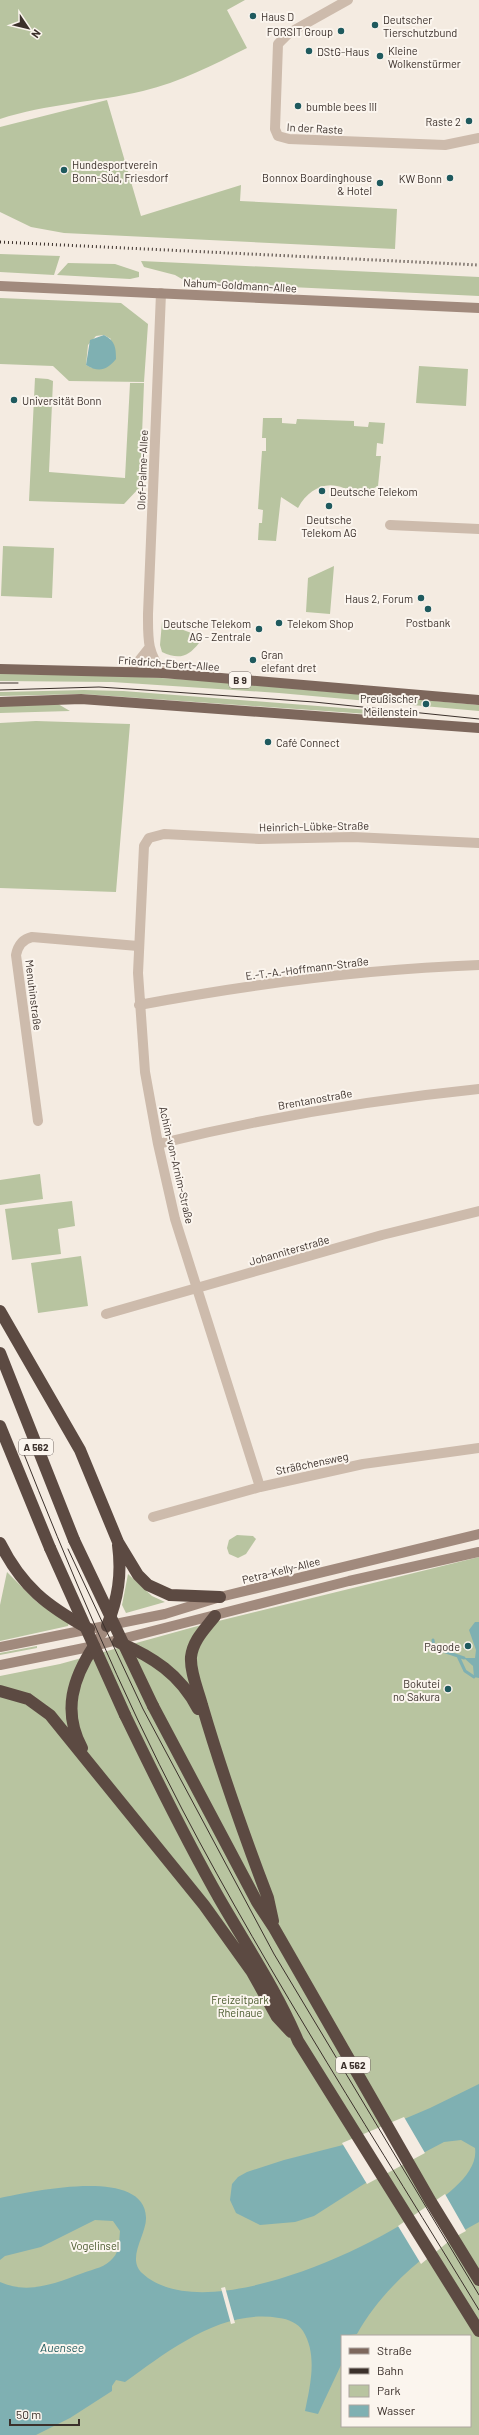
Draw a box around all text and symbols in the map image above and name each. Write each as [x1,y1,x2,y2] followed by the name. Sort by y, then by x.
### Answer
[8,8,48,48] north arrow
[261,10,294,23] place label: Haus D
[248,11,258,21] marker: Haus D
[383,13,457,39] place label: Deutscher Tierschutzbund
[370,20,380,30] marker: Deutscher Tierschutzbund
[267,25,333,38] place label: FORSIT Group
[336,26,346,36] marker: FORSIT Group
[29,27,44,41] text: N
[388,44,461,70] place label: Kleine Wolkenstürmer
[317,45,369,58] place label: DStG-Haus
[304,46,314,56] marker: DStG-Haus
[375,51,385,61] marker: Kleine Wolkenstürmer
[306,100,377,113] place label: bumble bees III
[293,101,303,111] marker: bumble bees III
[426,115,461,128] place label: Raste 2
[464,116,474,126] marker: Raste 2
[287,120,344,136] street label: In der Raste
[72,158,169,184] place label: Hundesportverein Bonn-Süd, Friesdorf
[59,165,69,175] marker: Hundesportverein Bonn-Süd, Friesdorf
[262,171,372,197] place label: Bonnox Boardinghouse & Hotel
[399,172,442,185] place label: KW Bonn
[445,173,455,183] marker: KW Bonn
[375,178,385,188] marker: Bonnox Boardinghouse & Hotel
[183,276,297,294] street label: Nahum-Goldmann-Allee
[22,394,101,407] place label: Universität Bonn
[9,395,19,405] marker: Universität Bonn
[134,429,150,510] street label: Olof-Palme-Allee
[330,485,418,498] place label: Deutsche Telekom
[317,486,327,496] marker: Deutsche Telekom
[324,501,334,511] marker: Deutsche Telekom AG
[301,513,357,539] place label: Deutsche Telekom AG
[345,592,413,605] place label: Haus 2, Forum
[416,593,426,603] marker: Haus 2, Forum
[423,604,433,614] marker: Postbank
[406,616,451,629] place label: Postbank
[163,617,251,643] place label: Deutsche Telekom AG - Zentrale
[287,617,354,630] place label: Telekom Shop
[274,618,284,628] marker: Telekom Shop
[254,624,264,634] marker: Deutsche Telekom AG - Zentrale
[261,648,316,674] place label: Gran elefant dret
[118,653,220,673] street label: Friedrich-Ebert-Allee
[248,655,258,665] marker: Gran elefant dret
[229,672,251,688] road number: B 9
[360,692,418,718] place label: Preußischer Meilenstein
[421,699,431,709] marker: Preußischer Meilenstein
[276,736,340,749] place label: Café Connect
[263,737,273,747] marker: Café Connect
[259,819,369,833] street label: Heinrich-Lübke-Straße
[245,954,369,982] street label: E.-T.-A.-Hoffmann-Straße
[23,959,45,1031] street label: Menuhinstraße
[277,1086,353,1112] street label: Brentanostraße
[157,1105,197,1225] street label: Achim-von-Arnim-Straße
[247,1232,331,1268] street label: Johanniterstraße
[19,1439,53,1455] road number: A 562
[274,1449,350,1477] street label: Sträßchensweg
[241,1554,322,1586] street label: Petra-Kelly-Allee
[424,1640,460,1653] place label: Pagode
[463,1641,473,1651] marker: Pagode
[393,1677,440,1703] place label: Bokutei no Sakura
[443,1684,453,1694] marker: Bokutei no Sakura
[211,1993,269,2019] park label: Freizeitpark Rheinaue
[336,2057,370,2073] road number: A 562
[71,2239,119,2252] park label: Vogelinsel
[341,2335,471,2427] legend
[40,2340,84,2354] water label: Auensee
[377,2343,412,2357] text: Straße
[377,2363,404,2377] text: Bahn
[377,2383,401,2397] text: Park
[10,2401,79,2427] scale bar
[377,2403,416,2417] text: Wasser
[16,2407,41,2421] text: 50 m

